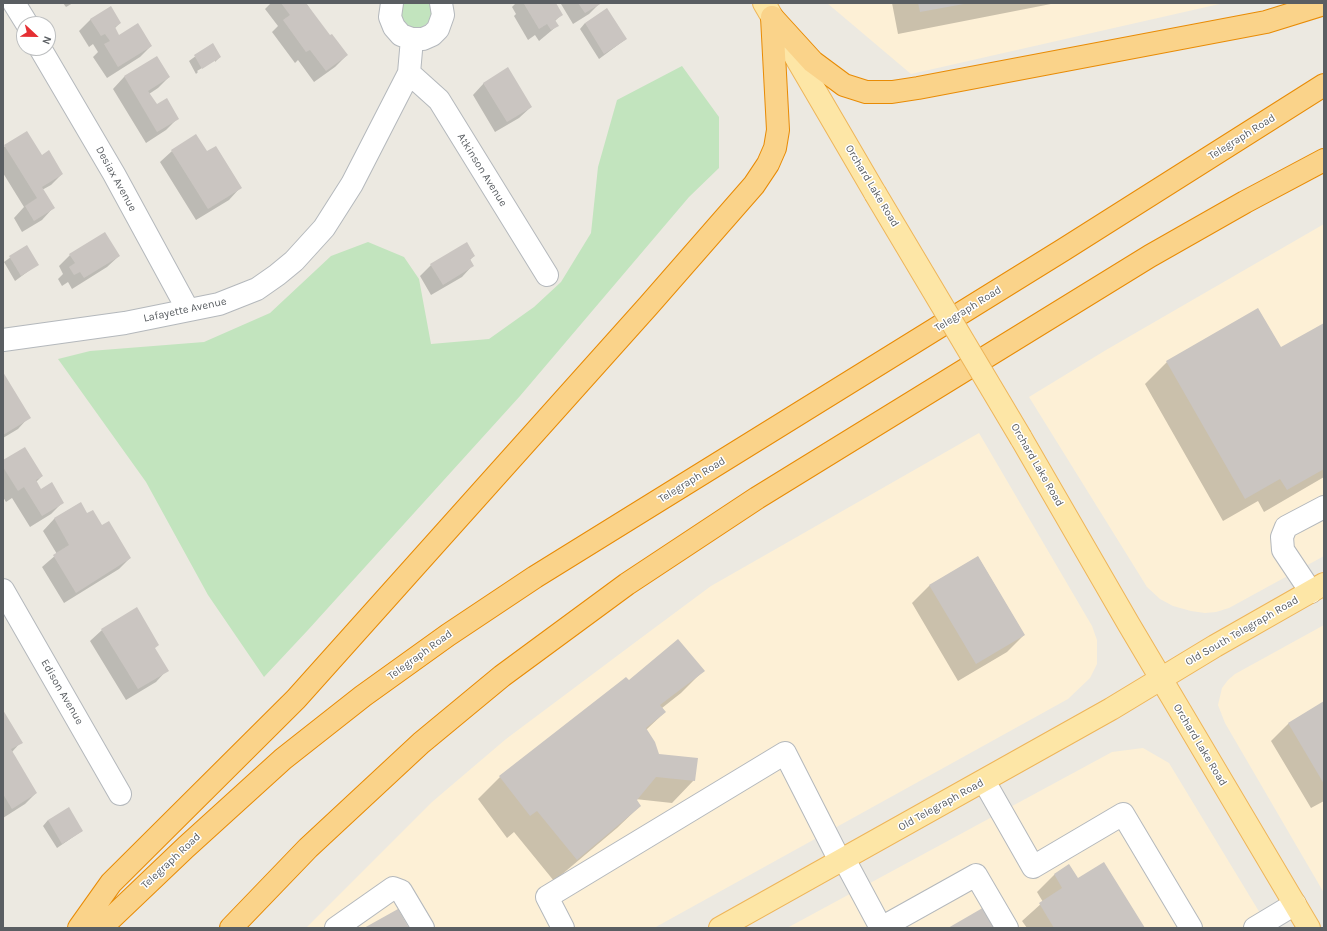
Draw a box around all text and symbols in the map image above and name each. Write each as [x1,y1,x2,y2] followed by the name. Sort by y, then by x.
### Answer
[16,16,56,56] north arrow
[39,34,54,46] text: N
[1206,111,1278,163] street label: Telegraph Road
[454,131,510,209] street label: Atkinson Avenue
[842,143,902,229] street label: Orchard Lake Road
[93,144,139,214] street label: Desiax Avenue
[932,283,1004,335] street label: Telegraph Road
[142,295,228,325] street label: Lafayette Avenue
[1008,421,1066,509] street label: Orchard Lake Road
[656,454,728,506] street label: Telegraph Road
[1183,593,1301,669] street label: Old South Telegraph Road
[385,627,455,683] street label: Telegraph Road
[38,657,86,727] street label: Edison Avenue
[1170,702,1230,788] street label: Orchard Lake Road
[896,776,986,834] street label: Old Telegraph Road
[139,830,203,892] street label: Telegraph Road

